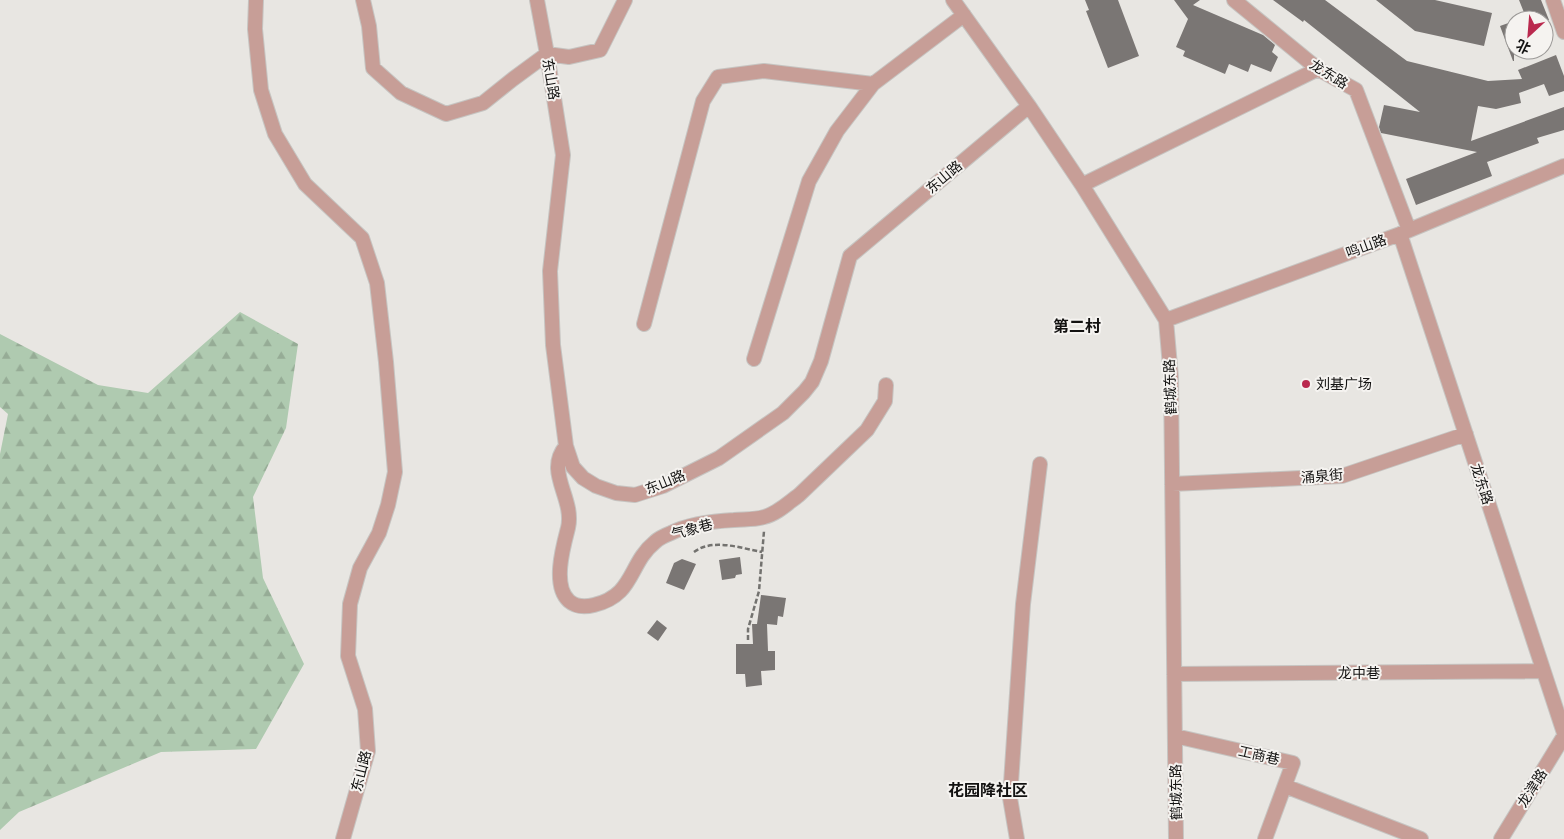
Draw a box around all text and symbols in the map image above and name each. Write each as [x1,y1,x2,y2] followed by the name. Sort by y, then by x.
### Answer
[1504,10,1554,60] north arrow
[1513,36,1534,58] text: 北
[1306,55,1352,93] street label: 龙东路
[538,57,564,101] street label: 东山路
[922,157,966,197] street label: 东山路
[1343,230,1389,262] street label: 鸣山路
[1053,317,1101,336] district label: 第二村
[1160,359,1180,415] street label: 鹤城东路
[1316,375,1372,393] place label: 刘基广场
[1300,378,1312,390] marker: 刘基广场
[1467,461,1497,507] street label: 龙东路
[1300,465,1344,487] street label: 涌泉街
[642,466,688,498] street label: 东山路
[669,515,715,543] street label: 气象巷
[1338,664,1380,682] street label: 龙中巷
[1237,742,1281,768] street label: 工商巷
[347,748,375,794] street label: 东山路
[1167,764,1185,820] street label: 鹤城东路
[1513,765,1551,811] street label: 龙津路
[948,781,1028,800] district label: 花园降社区

